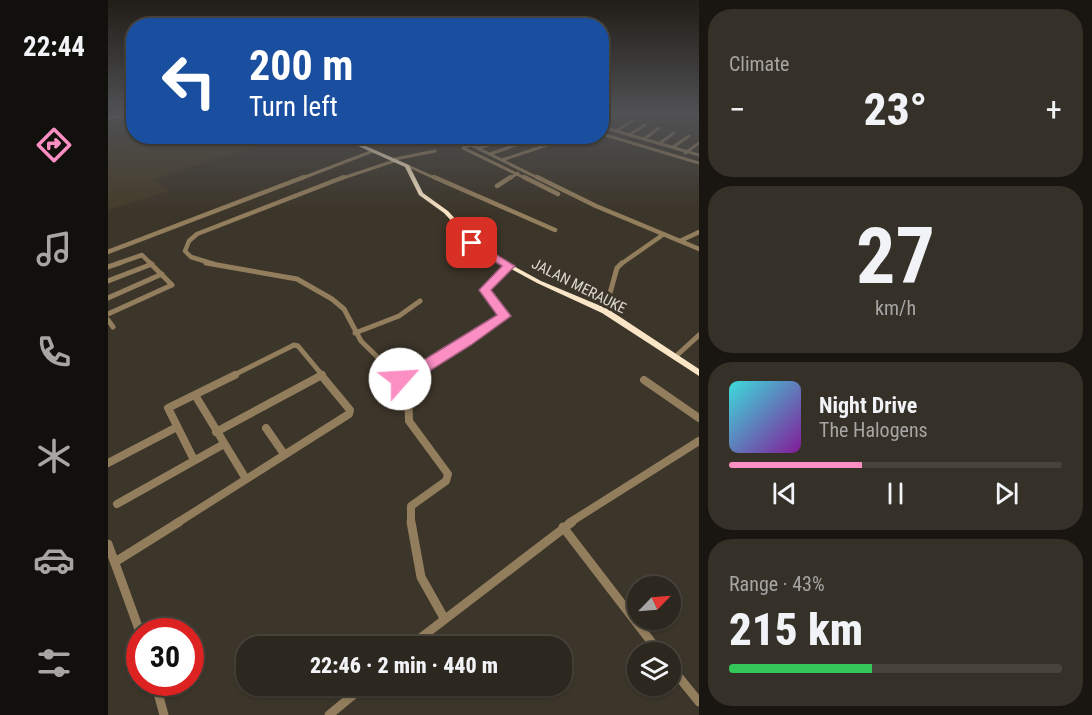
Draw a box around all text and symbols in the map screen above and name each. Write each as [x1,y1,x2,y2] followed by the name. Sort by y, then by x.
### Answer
[23,31,85,63] text: 22:44
[249,41,354,90] text: 200 m
[150,42,228,120] icon: left
[729,52,789,76] text: Climate
[864,83,927,136] text: 23°
[729,90,746,129] text: −
[1046,90,1062,129] text: +
[249,91,338,123] text: Turn left
[33,124,75,166] icon: directions
[856,211,935,302] text: 27
[446,217,497,268] pin
[455,226,488,259] icon: arrive
[33,228,75,270] icon: music
[529,254,629,318] street label: JALAN MERAUKE
[875,296,916,320] text: km/h
[33,331,75,373] icon: phone
[368,347,432,411] position arrow
[819,393,917,418] text: Night Drive
[819,418,928,442] text: The Halogens
[33,435,75,477] icon: climate
[768,477,801,510] icon: previous
[879,477,912,510] icon: pause
[990,477,1023,510] icon: next
[33,539,75,581] icon: car
[729,572,825,596] text: Range · 43%
[627,576,681,630] north arrow
[627,576,681,696] map controls
[729,603,863,656] text: 215 km
[126,618,204,696] speed limit sign: 30
[33,642,75,684] icon: filters
[627,642,681,696] button: layers
[310,653,498,678] text: 22:46 · 2 min · 440 m

